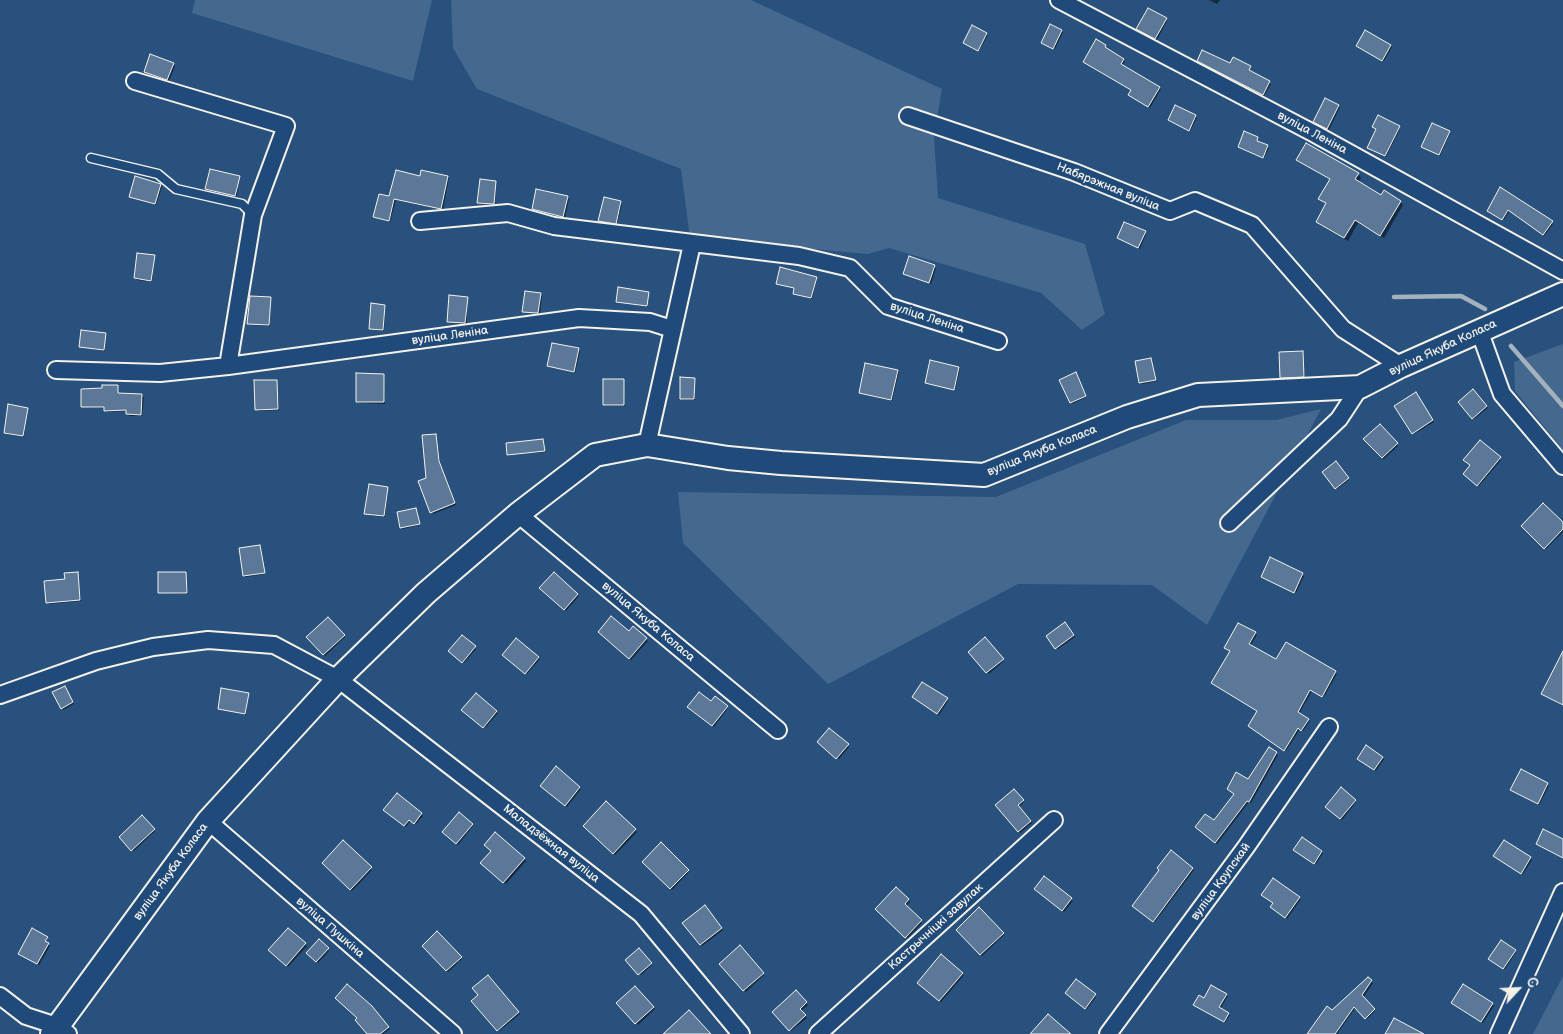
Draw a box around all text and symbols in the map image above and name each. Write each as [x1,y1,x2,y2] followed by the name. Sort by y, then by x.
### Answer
[1275,109,1349,157] street label: вуліца Леніна
[1054,160,1162,214] street label: Набярэжная вуліца
[888,299,966,337] street label: вуліца Леніна
[1387,317,1499,379] street label: вуліца Якуба Коласа
[411,324,489,348] street label: вуліца Леніна
[985,422,1099,480] street label: вуліца Якуба Коласа
[599,579,697,665] street label: вуліца Якуба Коласа
[500,802,602,886] street label: Маладзёжная вуліца
[131,820,211,924] street label: вуліца Якуба Коласа
[1188,841,1254,923] street label: вуліца Крупскай
[886,881,986,973] street label: Кастрычніцкі завулак
[293,894,367,962] street label: вуліца Пушкіна
[1493,964,1543,1014] north arrow
[1522,974,1542,990] text: С

